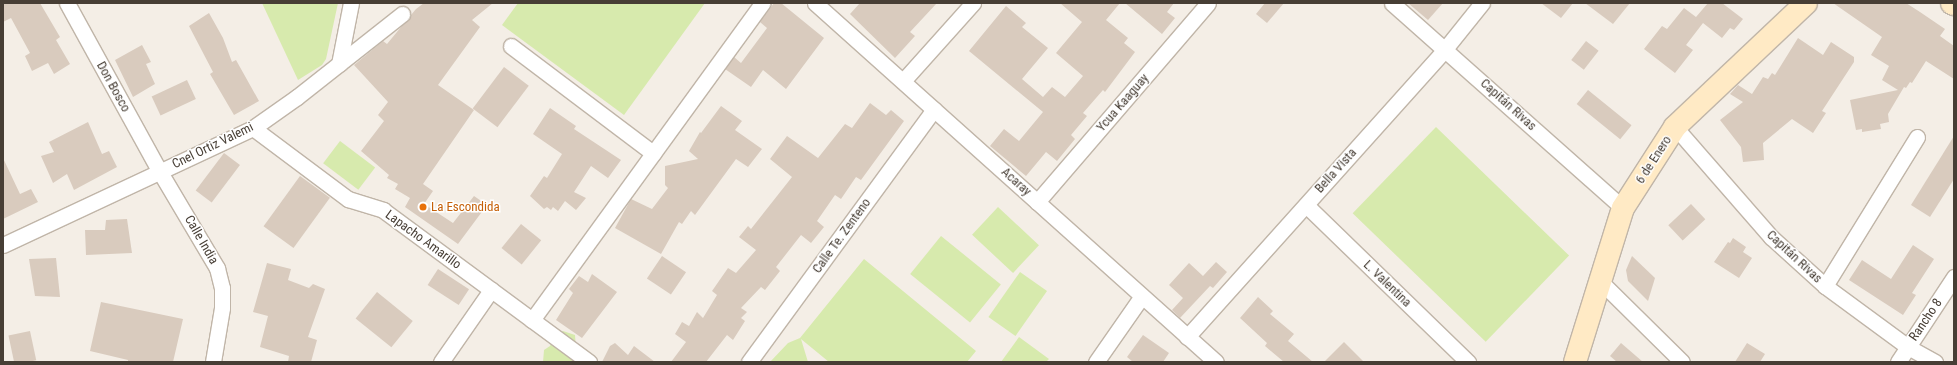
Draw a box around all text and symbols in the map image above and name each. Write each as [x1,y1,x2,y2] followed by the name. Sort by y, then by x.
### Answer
[93,59,133,115] street label: Don Bosco
[1094,71,1152,135] street label: Ycua Kaaguay
[1477,76,1539,134] street label: Capitán Rivas
[170,120,256,172] street label: Cnel Ortiz Valemi
[1633,133,1675,187] street label: 6 de Enero
[1312,145,1360,197] street label: Bella Vista
[998,164,1034,200] street label: Acaray
[810,195,874,277] street label: Calle Te. Zenteno
[431,199,500,215] place label: La Escondida
[418,202,428,212] marker: La Escondida
[382,207,464,273] street label: Lapacho Amarillo
[181,213,221,267] street label: Calle India
[1763,227,1825,287] street label: Capitán Rivas
[1360,257,1414,311] street label: L. Valentina
[1906,296,1946,344] street label: Rancho 8

